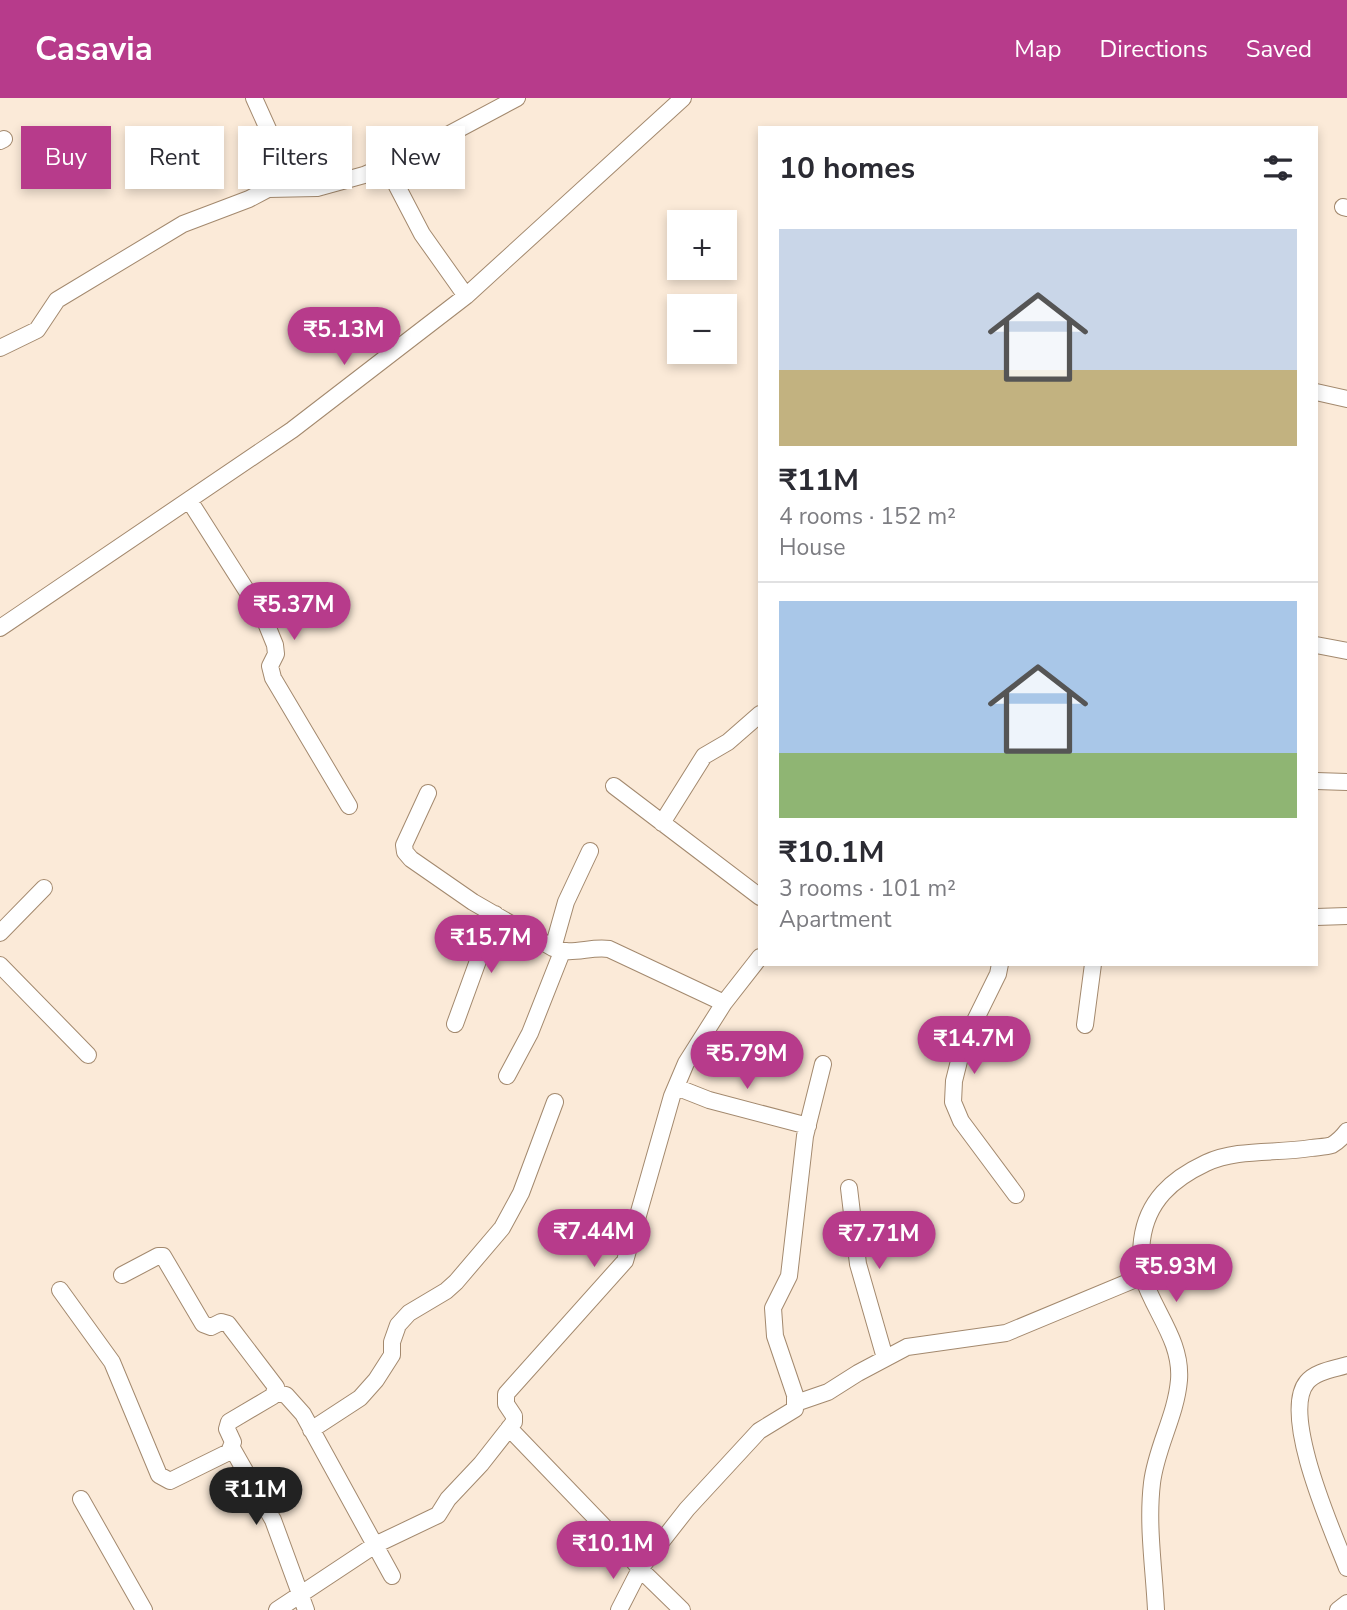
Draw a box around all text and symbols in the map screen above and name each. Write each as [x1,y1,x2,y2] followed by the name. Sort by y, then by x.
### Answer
[35,27,153,72] text: Casavia
[1014,33,1061,65] text: Map
[1099,33,1208,65] text: Directions
[1246,33,1312,65] text: Saved
[21,126,111,189] chip: Buy
[125,126,224,189] chip: Rent
[238,126,352,189] chip: Filters
[366,126,465,189] chip: New
[779,148,915,189] text: 10 homes
[1259,149,1297,187] icon: filters
[667,210,737,364] map controls
[667,210,737,280] button: +
[975,274,1101,400] icon: home
[667,294,737,364] button: −
[287,308,401,367] pin: ₹5.13M
[304,314,384,345] text: ₹5.13M
[779,460,859,501] text: ₹11M
[779,501,956,532] text: 4 rooms · 152 m²
[779,532,846,563] text: House
[237,582,351,642] pin: ₹5.37M
[254,589,334,620] text: ₹5.37M
[975,646,1101,772] icon: home
[779,832,884,873] text: ₹10.1M
[779,873,956,904] text: 3 rooms · 101 m²
[779,904,891,935] text: Apartment
[434,916,548,975] pin: ₹15.7M
[451,922,531,953] text: ₹15.7M
[917,1016,1031,1076] pin: ₹14.7M
[934,1023,1014,1054] text: ₹14.7M
[690,1032,804,1091] pin: ₹5.79M
[707,1038,787,1069] text: ₹5.79M
[537,1210,651,1269] pin: ₹7.44M
[822,1212,936,1271] pin: ₹7.71M
[554,1216,634,1247] text: ₹7.44M
[839,1218,919,1249] text: ₹7.71M
[1119,1244,1233,1304] pin: ₹5.93M
[1136,1251,1216,1282] text: ₹5.93M
[215,1468,297,1527] pin: ₹11M
[225,1474,287,1505] text: ₹11M
[556,1522,670,1581] pin: ₹10.1M
[573,1528,653,1559] text: ₹10.1M

